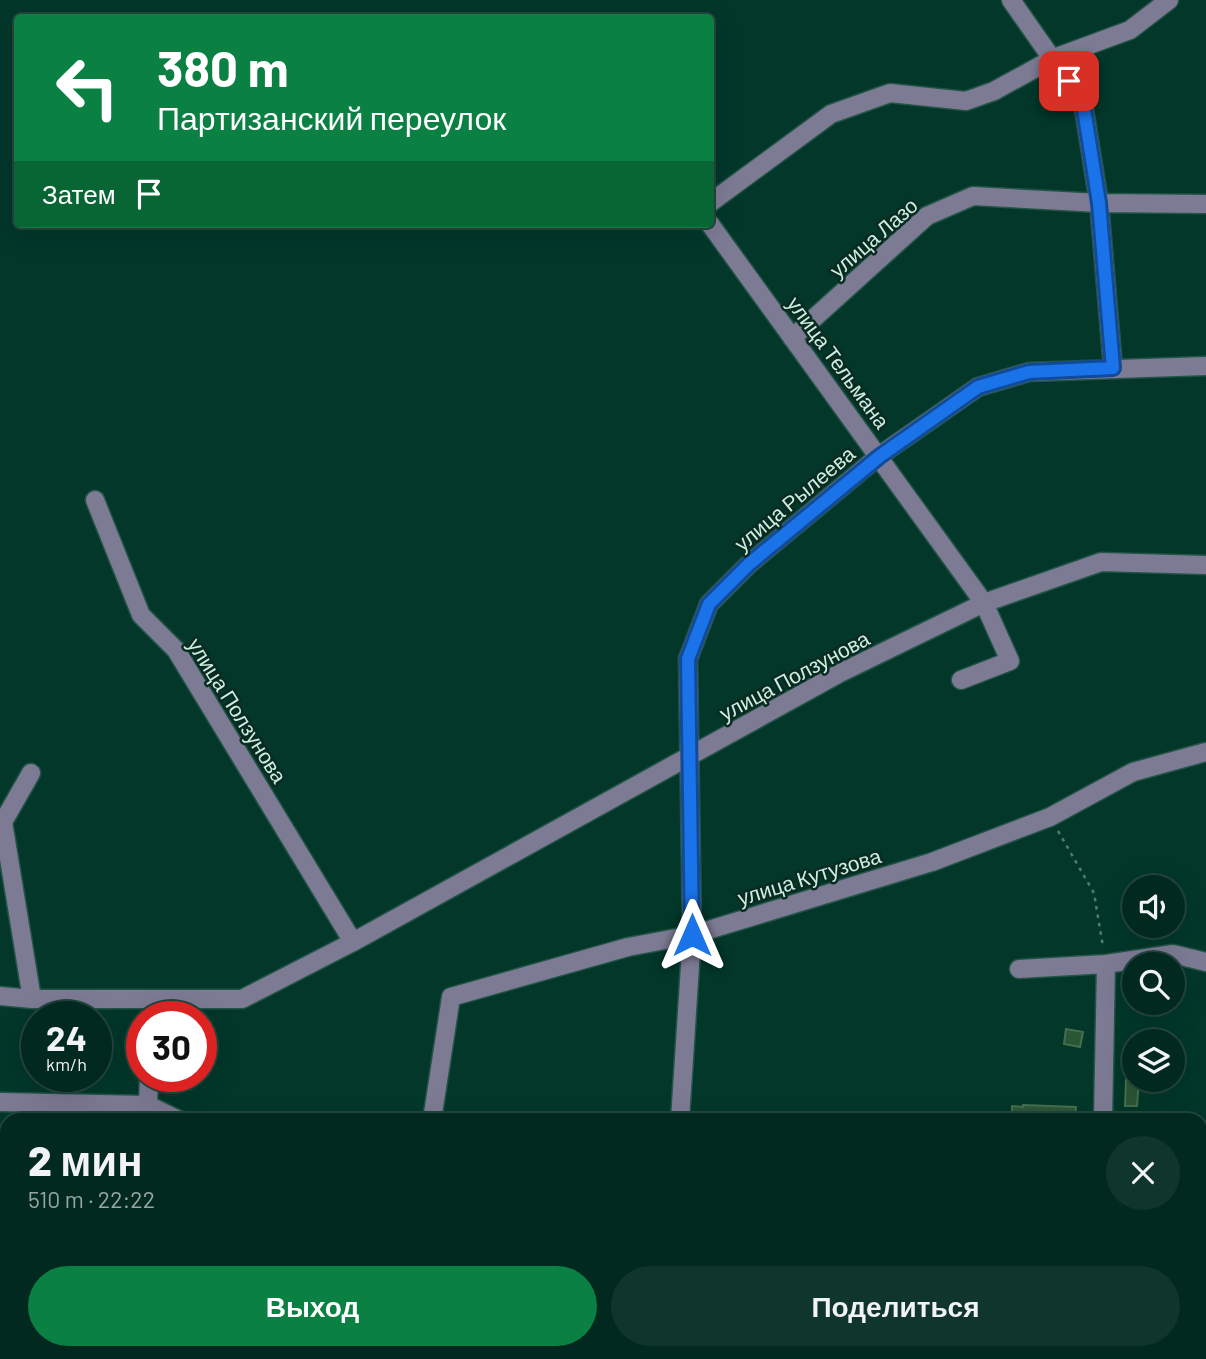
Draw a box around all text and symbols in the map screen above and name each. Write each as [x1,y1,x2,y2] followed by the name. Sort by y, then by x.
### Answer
[157,38,289,97] text: 380 m
[42,42,133,133] icon: left
[1039,51,1099,111] pin
[1050,62,1088,100] icon: arrive
[157,98,506,136] text: Партизанский переулок
[130,175,168,213] icon: arrive
[42,178,116,209] text: Затем
[824,192,922,282] street label: улица Лазо
[783,291,895,433] street label: улица Тельмана
[729,440,859,556] street label: улица Рылеева
[715,625,874,725] street label: улица Ползунова
[183,633,293,787] street label: улица Ползунова
[734,842,884,910] street label: улица Кутузова
[1122,875,1185,1092] map controls
[1122,875,1185,938] button: sound
[655,898,729,972] position arrow
[1122,952,1185,1015] button: search
[126,1001,217,1092] speed limit sign: 30
[46,1016,87,1058] text: 24
[1122,1029,1185,1092] button: layers
[46,1053,87,1075] text: km/h
[28,1134,143,1184] text: 2 мин
[1106,1136,1180,1210] button: close
[28,1185,155,1213] text: 510 m · 22:22
[28,1266,597,1346] button: Выход
[611,1266,1180,1346] button: Поделиться

